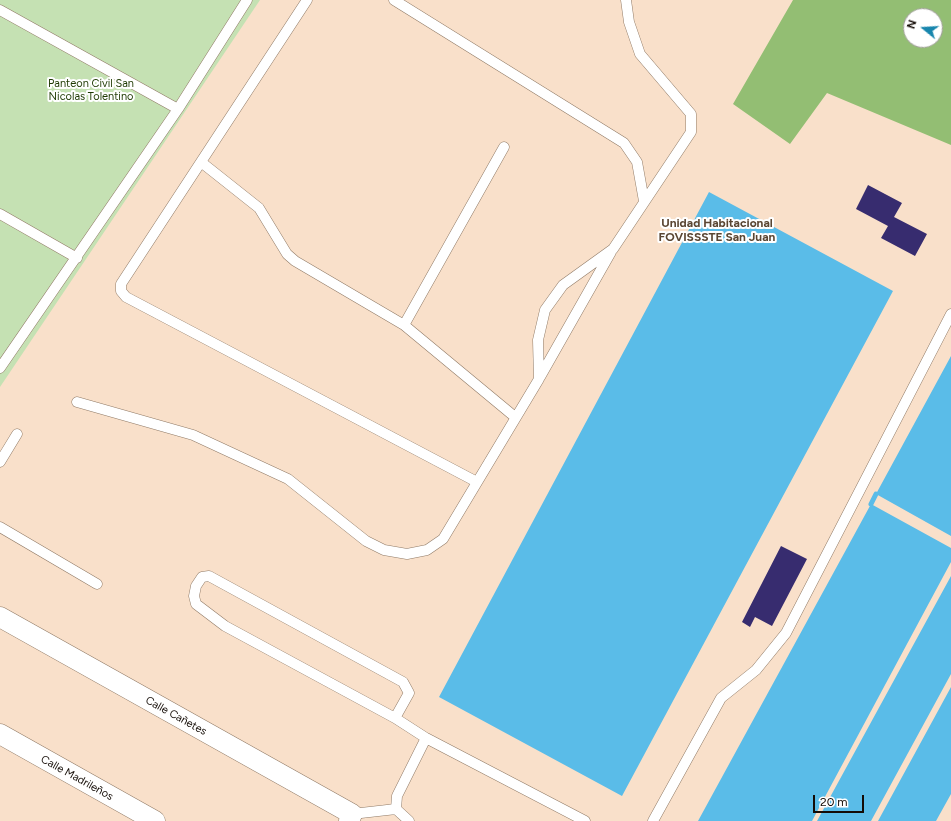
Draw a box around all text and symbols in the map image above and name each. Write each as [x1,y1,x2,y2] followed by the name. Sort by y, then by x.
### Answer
[903,8,943,48] north arrow
[905,18,920,31] text: N
[48,77,134,103] park label: Panteon Civil San Nicolas Tolentino
[659,216,775,244] district label: Unidad Habitacional FOVISSSTE San Juan
[143,694,209,738] street label: Calle Cañetes
[38,753,116,803] street label: Calle Madrileños
[815,787,866,813] scale bar
[820,795,848,809] text: 20 m

